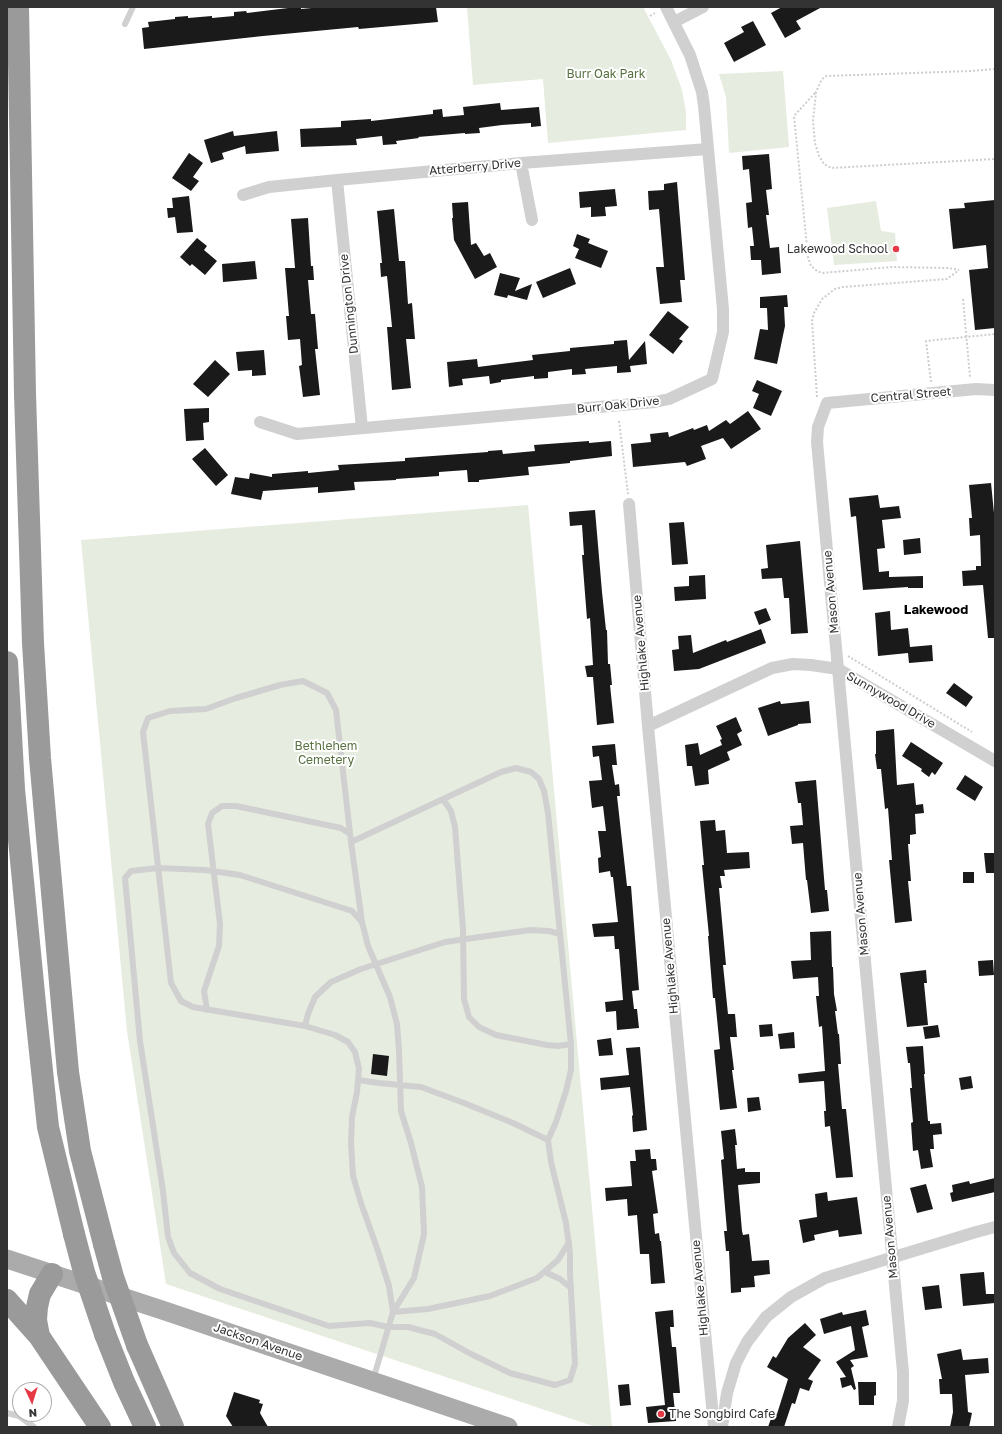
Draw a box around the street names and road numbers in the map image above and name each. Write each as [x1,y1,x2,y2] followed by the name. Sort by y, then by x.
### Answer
[428,156,522,178] street label: Atterberry Drive
[337,253,361,355] street label: Dunnington Drive
[870,384,952,406] street label: Central Street
[576,394,660,416] street label: Burr Oak Drive
[820,550,842,634] street label: Mason Avenue
[630,594,652,692] street label: Highlake Avenue
[844,669,938,731] street label: Sunnywood Drive
[850,872,872,956] street label: Mason Avenue
[659,917,681,1015] street label: Highlake Avenue
[879,1195,901,1279] street label: Mason Avenue
[689,1239,711,1337] street label: Highlake Avenue
[212,1320,304,1364] street label: Jackson Avenue

